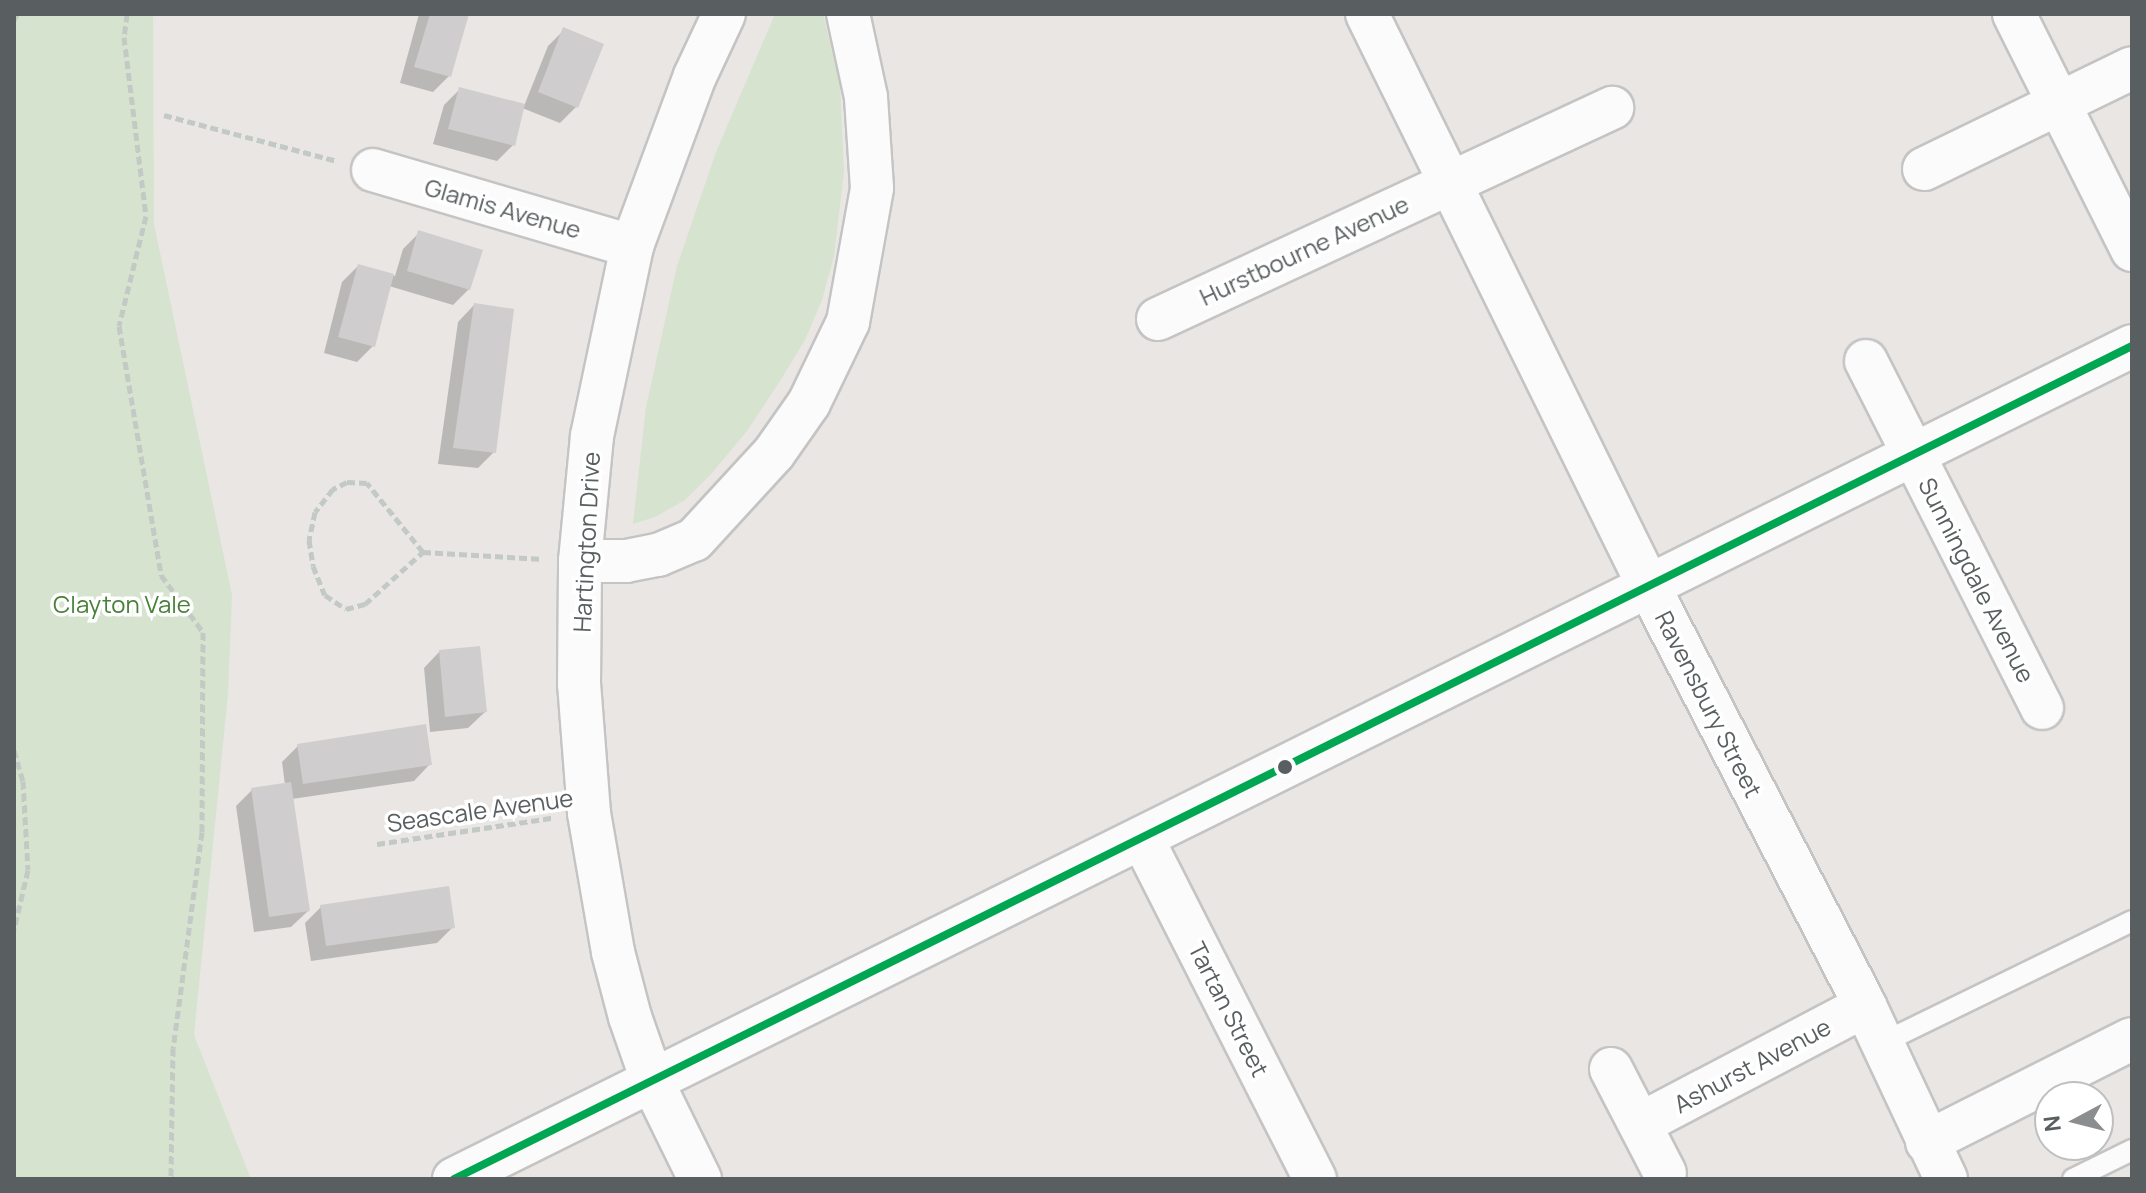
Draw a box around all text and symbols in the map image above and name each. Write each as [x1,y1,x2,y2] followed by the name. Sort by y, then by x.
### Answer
[421,172,585,244] street label: Glamis Avenue
[1195,189,1413,311] street label: Hurstbourne Avenue
[567,451,605,633] street label: Hartington Drive
[1913,473,2041,687] street label: Sunningdale Avenue
[53,590,191,618] park label: Clayton Vale
[1650,606,1768,802] street label: Ravensbury Street
[1277,759,1293,775] unlabelled marker
[385,783,575,837] street label: Seascale Avenue
[1183,937,1275,1081] street label: Tartan Street
[1669,1012,1835,1118] street label: Ashurst Avenue
[2034,1081,2114,1161] north arrow
[2036,1114,2068,1133] text: N

